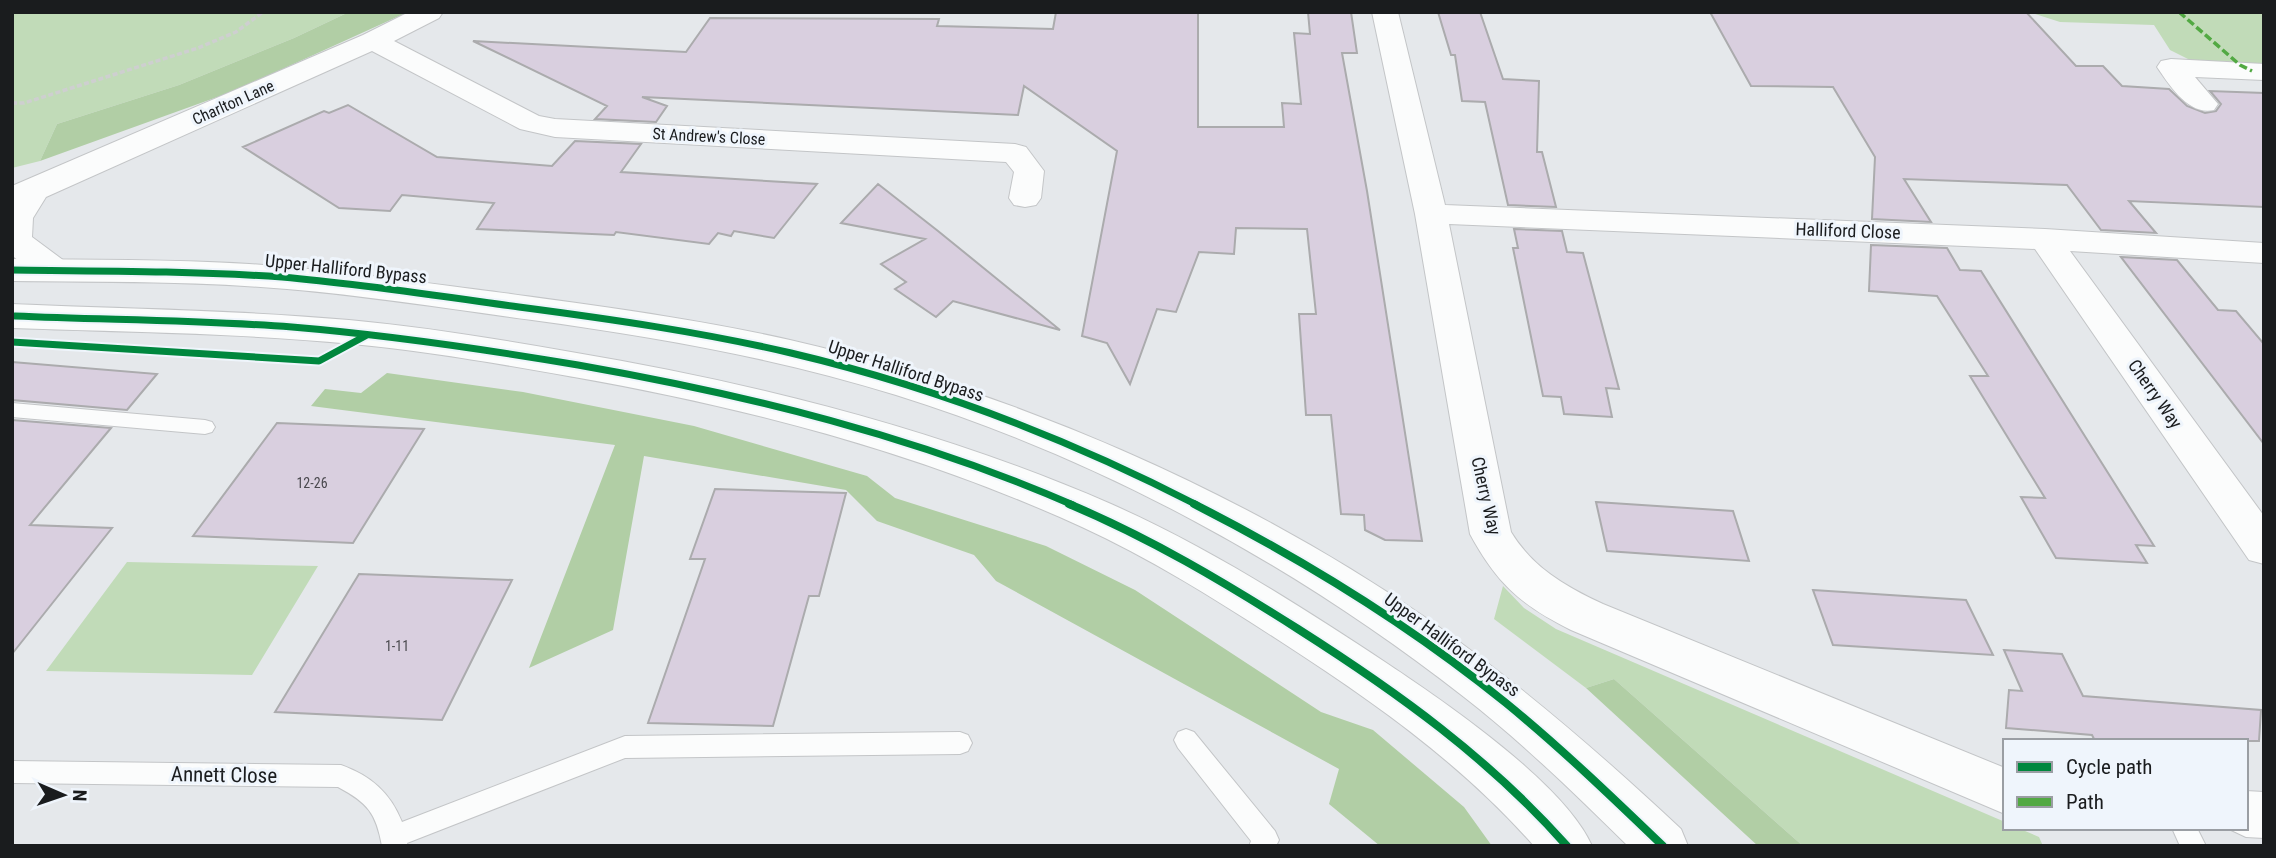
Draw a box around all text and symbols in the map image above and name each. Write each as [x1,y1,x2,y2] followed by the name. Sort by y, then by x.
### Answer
[189,76,277,129] street label: Charlton Lane
[652,124,766,149] street label: St Andrew's Close
[1795,218,1901,243] street label: Halliford Close
[264,250,428,287] street label: Upper Halliford Bypass
[826,335,987,406] street label: Upper Halliford Bypass
[2124,355,2187,433] street label: Cherry Way
[1467,455,1506,537] street label: Cherry Way
[296,475,328,491] house number: 12-26
[1380,588,1524,701] street label: Upper Halliford Bypass
[385,638,409,654] house number: 1-11
[2003,739,2248,830] legend
[2066,755,2152,779] text: Cycle path
[28,760,98,830] north arrow
[171,762,277,788] street label: Annett Close
[68,789,91,802] text: N
[2066,790,2104,814] text: Path

